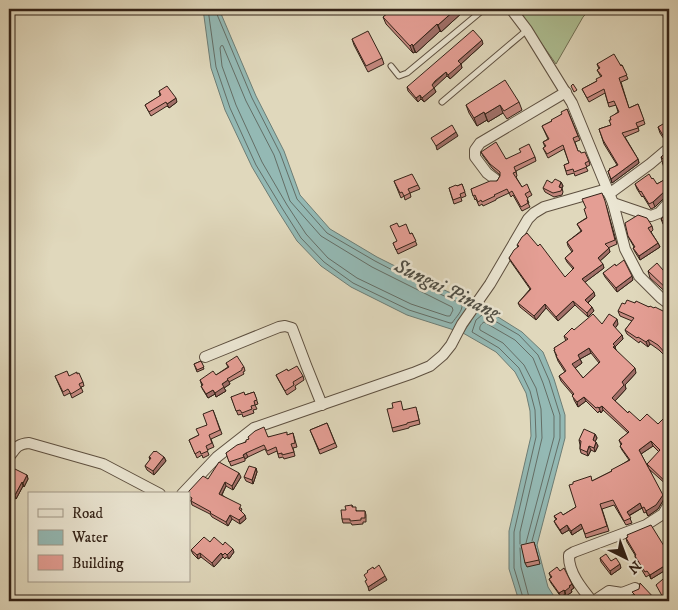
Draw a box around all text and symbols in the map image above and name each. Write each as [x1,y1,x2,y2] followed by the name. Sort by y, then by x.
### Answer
[389,253,505,327] water label: Sungai Pinang
[28,492,190,582] legend
[72,504,104,523] text: Road
[71,528,108,547] text: Water
[600,532,650,582] north arrow
[72,554,124,573] text: Building
[623,556,644,578] text: N

